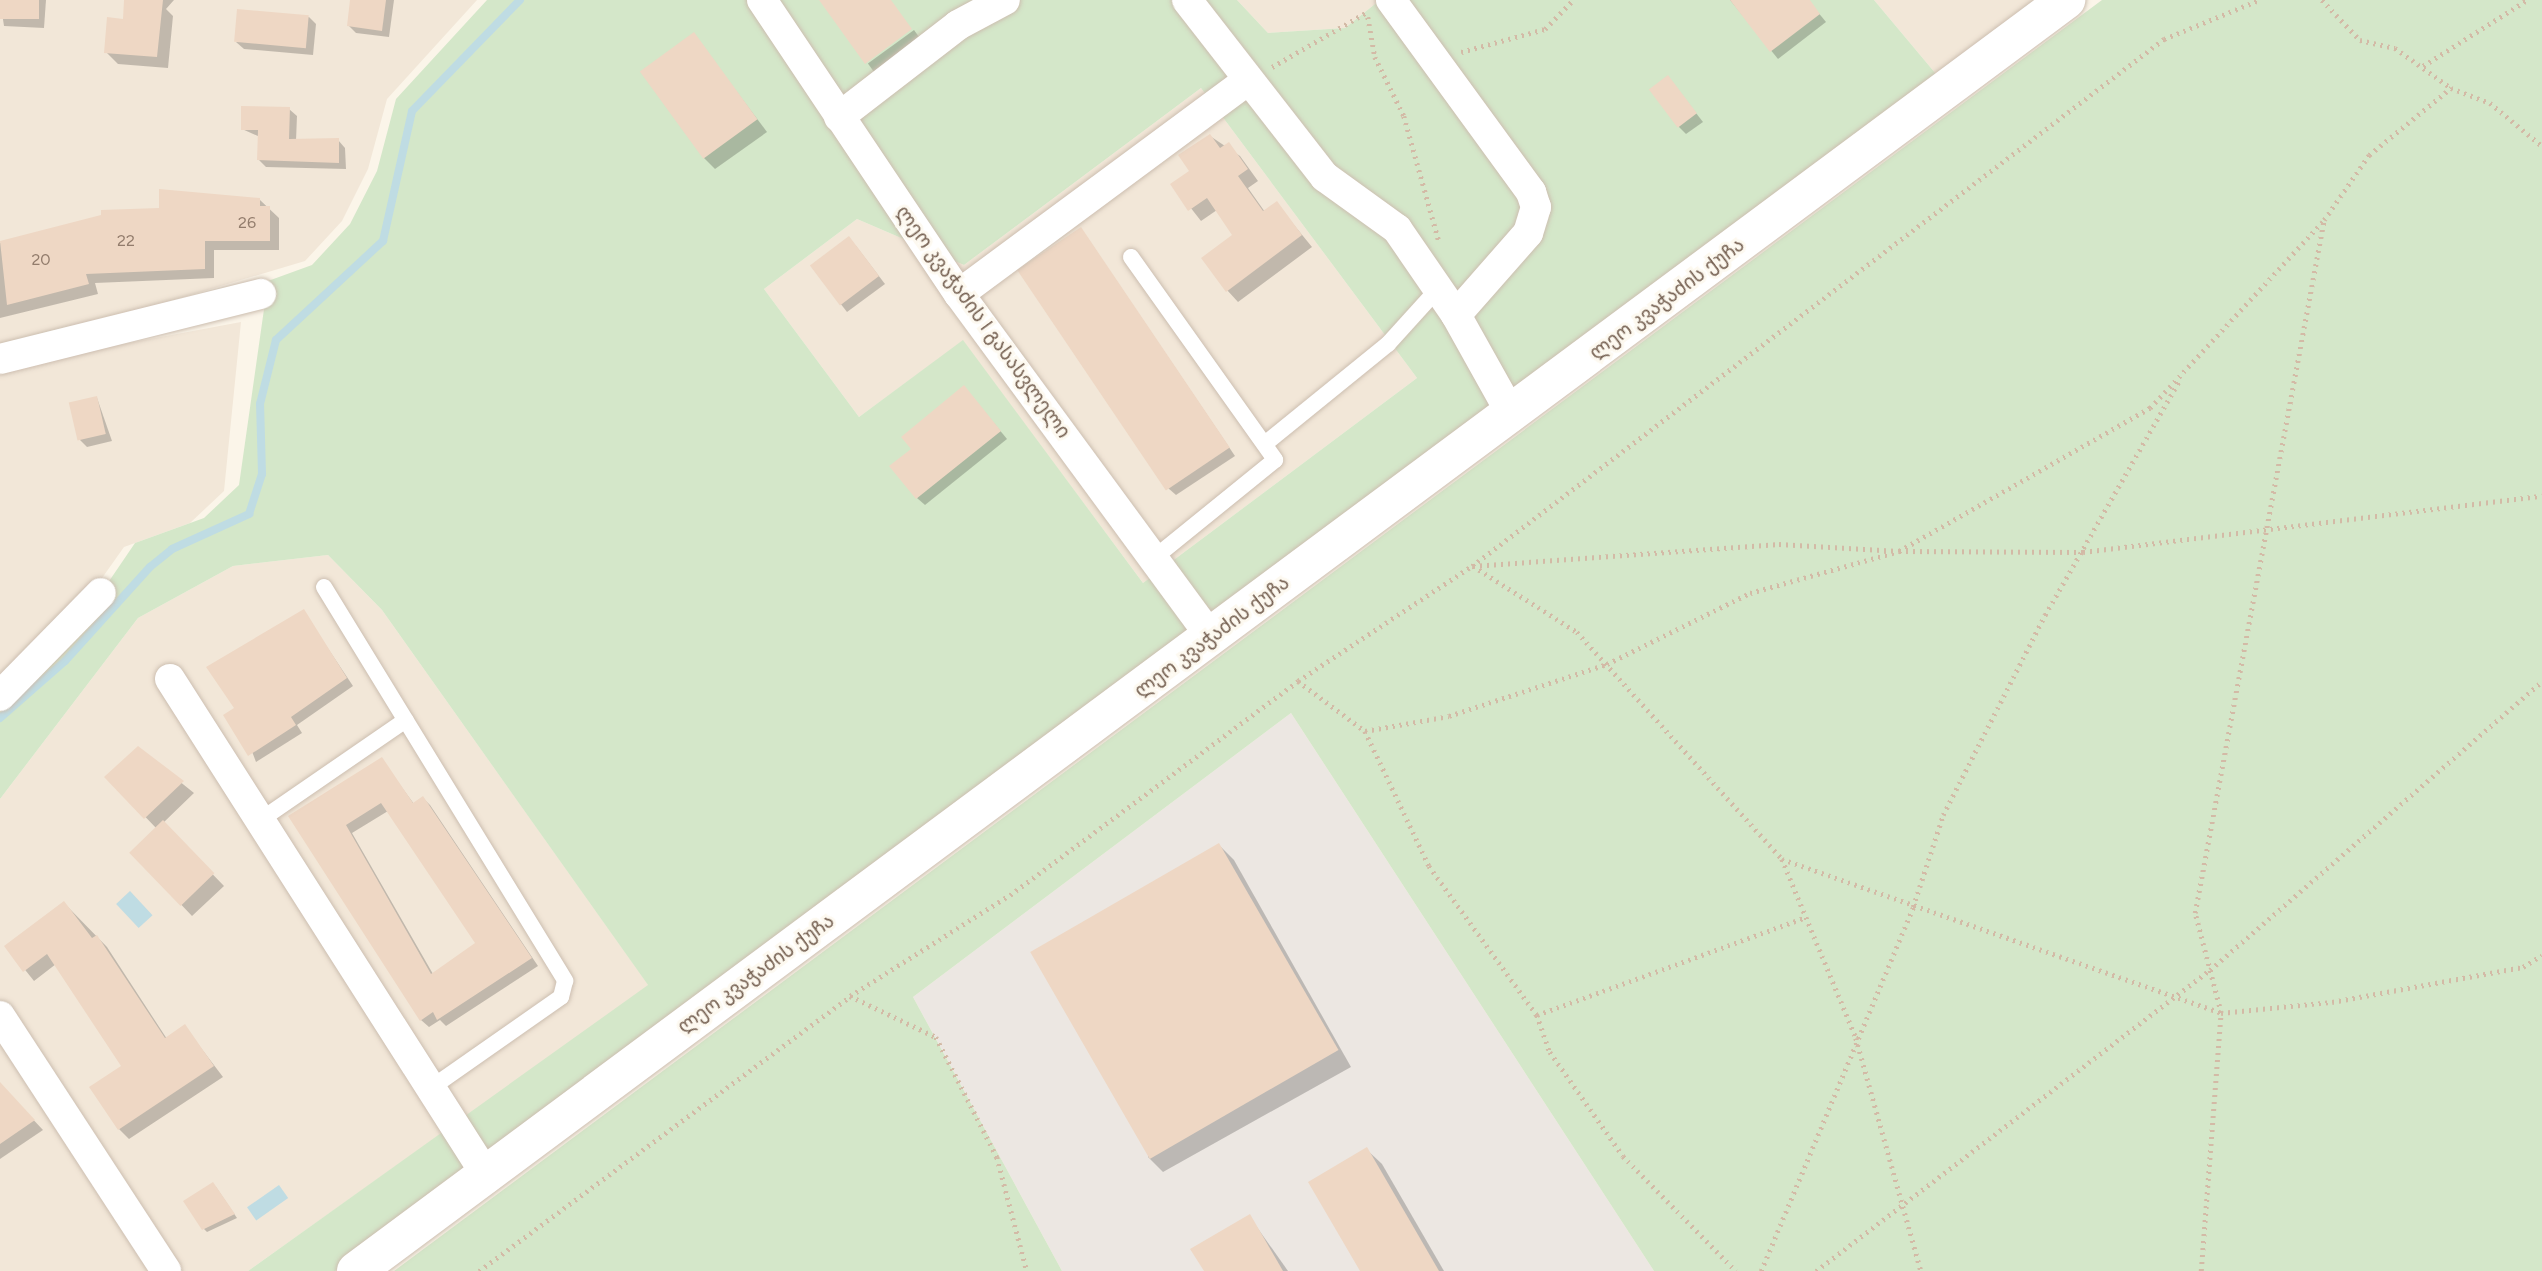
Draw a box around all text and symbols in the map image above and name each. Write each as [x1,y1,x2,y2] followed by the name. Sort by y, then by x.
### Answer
[891,201,1075,443] street label: ლეო კვაჭაძის I გასასვლელი
[238,213,256,233] house number: 26
[117,231,135,251] house number: 22
[1585,233,1749,365] street label: ლეო კვაჭაძის ქუჩა
[31,250,51,270] house number: 20
[1130,571,1294,703] street label: ლეო კვაჭაძის ქუჩა
[673,910,839,1038] street label: ლეო კვაჭაძის ქუჩა

